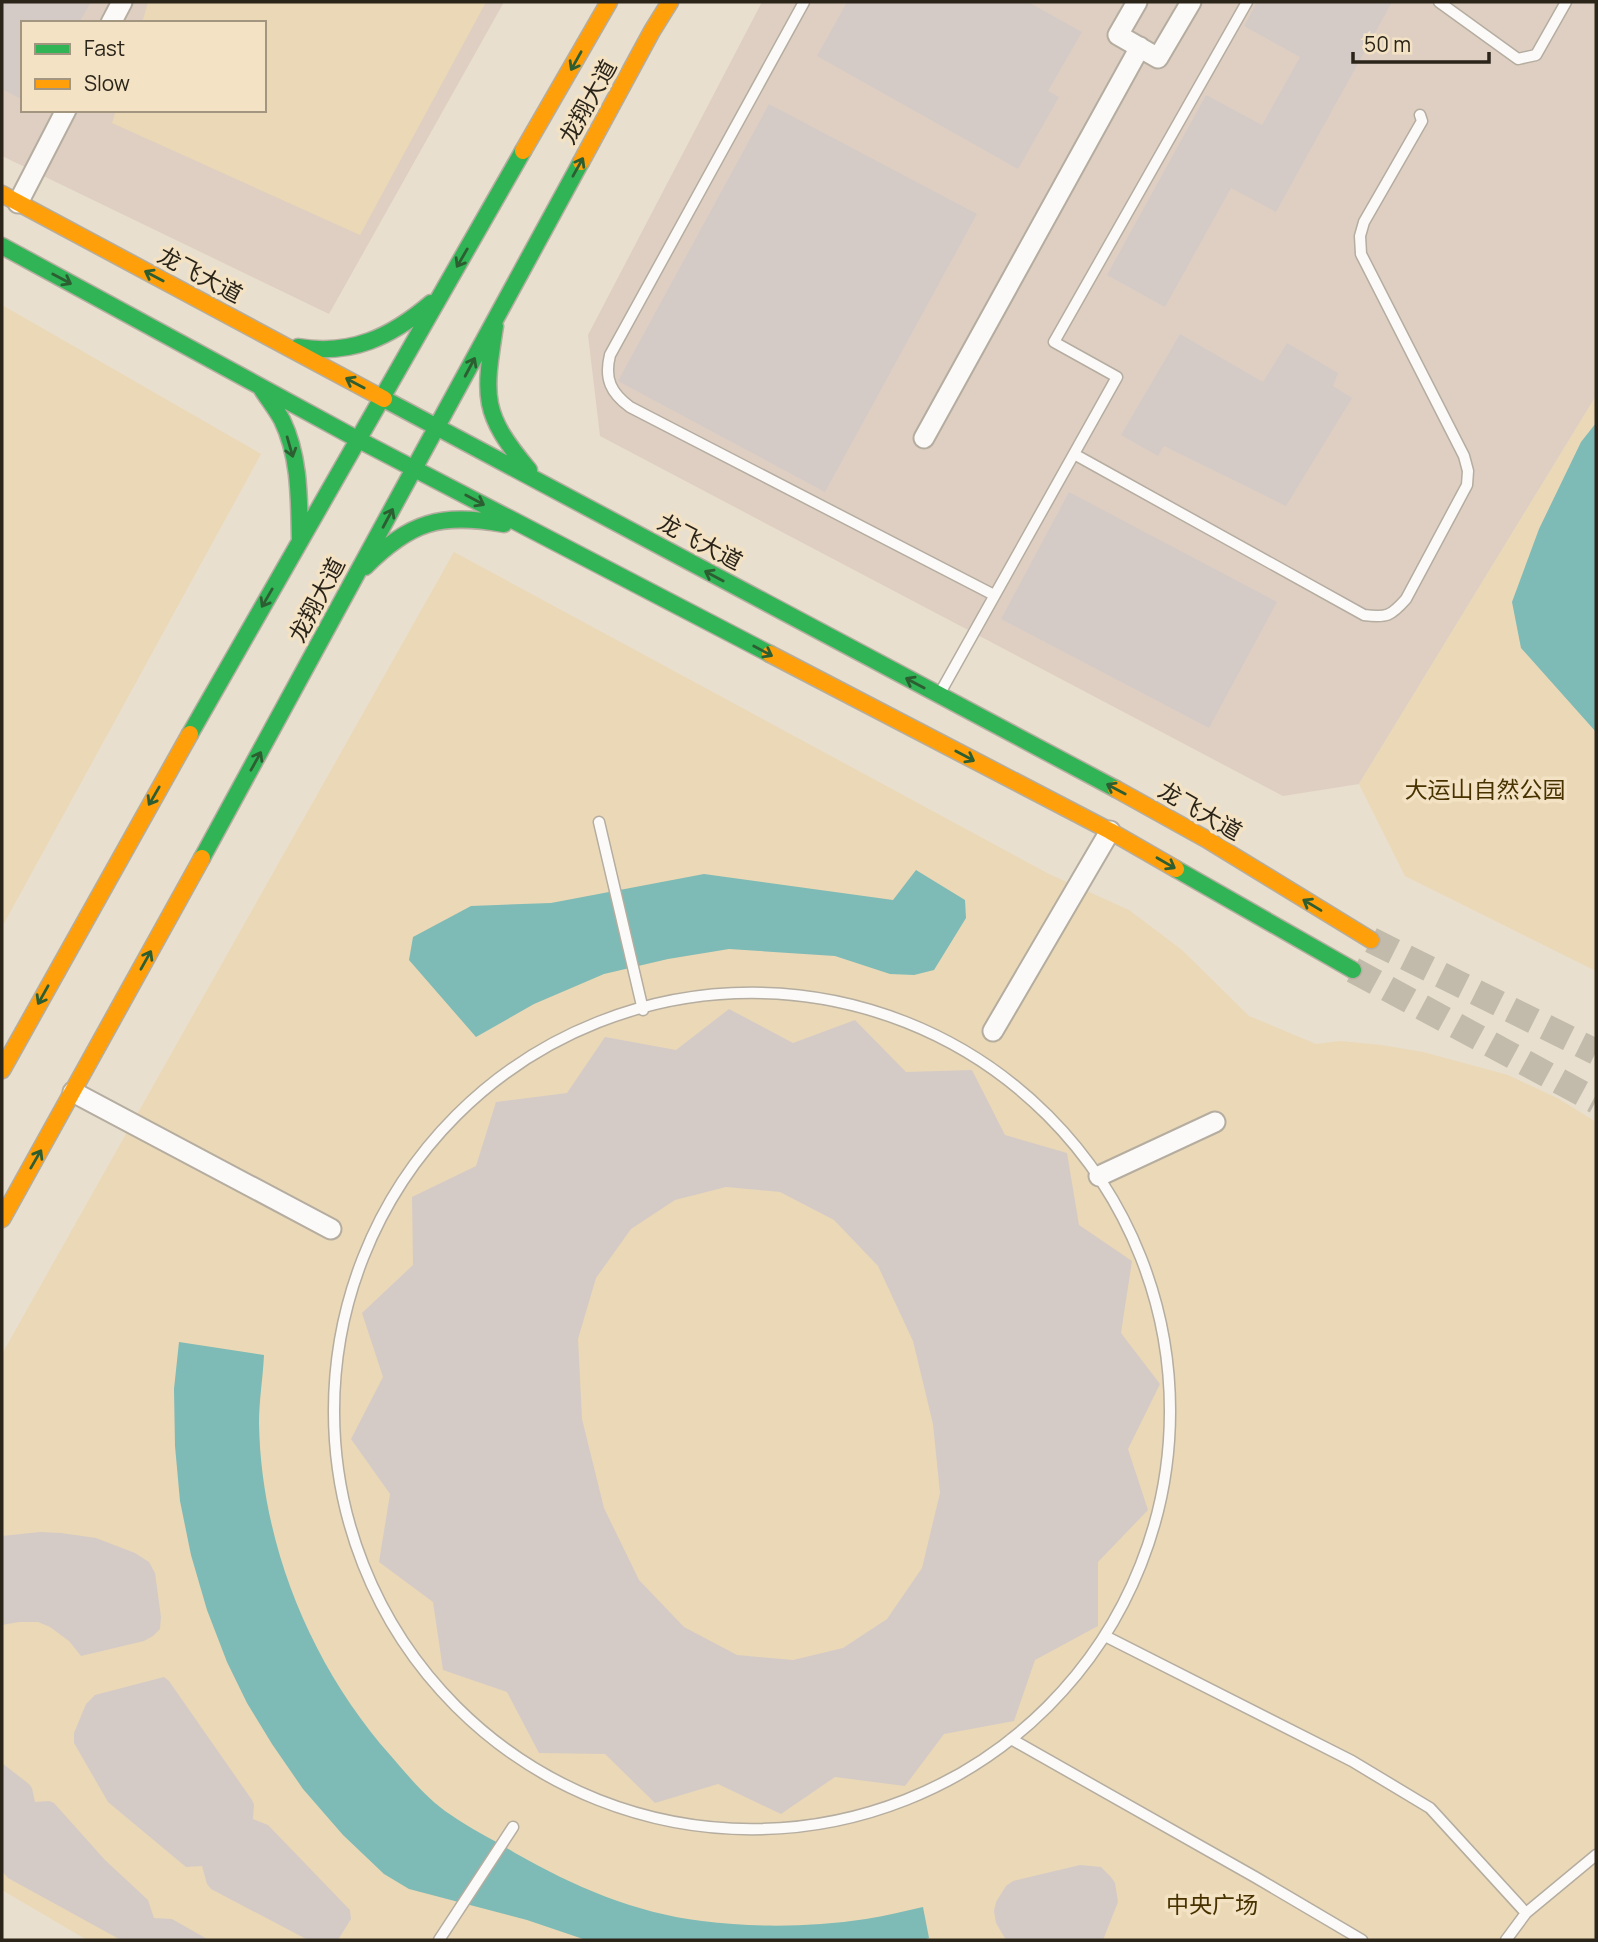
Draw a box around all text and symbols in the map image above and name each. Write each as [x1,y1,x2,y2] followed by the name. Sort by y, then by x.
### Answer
[21,21,266,112] legend
[1353,21,1490,65] scale bar
[1364,30,1411,58] text: 50 m
[84,34,125,62] text: Fast
[569,51,583,71] one-way arrow
[551,54,623,150] street label: 龙翔大道
[84,69,130,97] text: Slow
[572,157,585,178] one-way arrow
[152,238,249,310] street label: 龙飞大道
[454,248,468,268] one-way arrow
[145,269,165,283] one-way arrow
[51,272,72,286] one-way arrow
[464,357,477,378] one-way arrow
[346,376,366,390] one-way arrow
[285,436,298,458] one-way arrow
[464,494,485,508] one-way arrow
[652,505,749,577] street label: 龙飞大道
[381,508,395,529] one-way arrow
[280,551,352,648] street label: 龙翔大道
[705,569,725,583] one-way arrow
[259,588,273,608] one-way arrow
[753,644,773,658] one-way arrow
[906,675,926,689] one-way arrow
[954,750,975,763] one-way arrow
[250,751,263,772] one-way arrow
[1153,773,1248,847] street label: 龙飞大道
[1405,773,1566,805] park label: 大运山自然公园
[1107,782,1127,796] one-way arrow
[147,785,161,805] one-way arrow
[1155,856,1175,870] one-way arrow
[1303,897,1323,911] one-way arrow
[139,951,153,971] one-way arrow
[36,984,50,1004] one-way arrow
[29,1150,43,1170] one-way arrow
[1166,1888,1258,1920] park label: 中央广场

